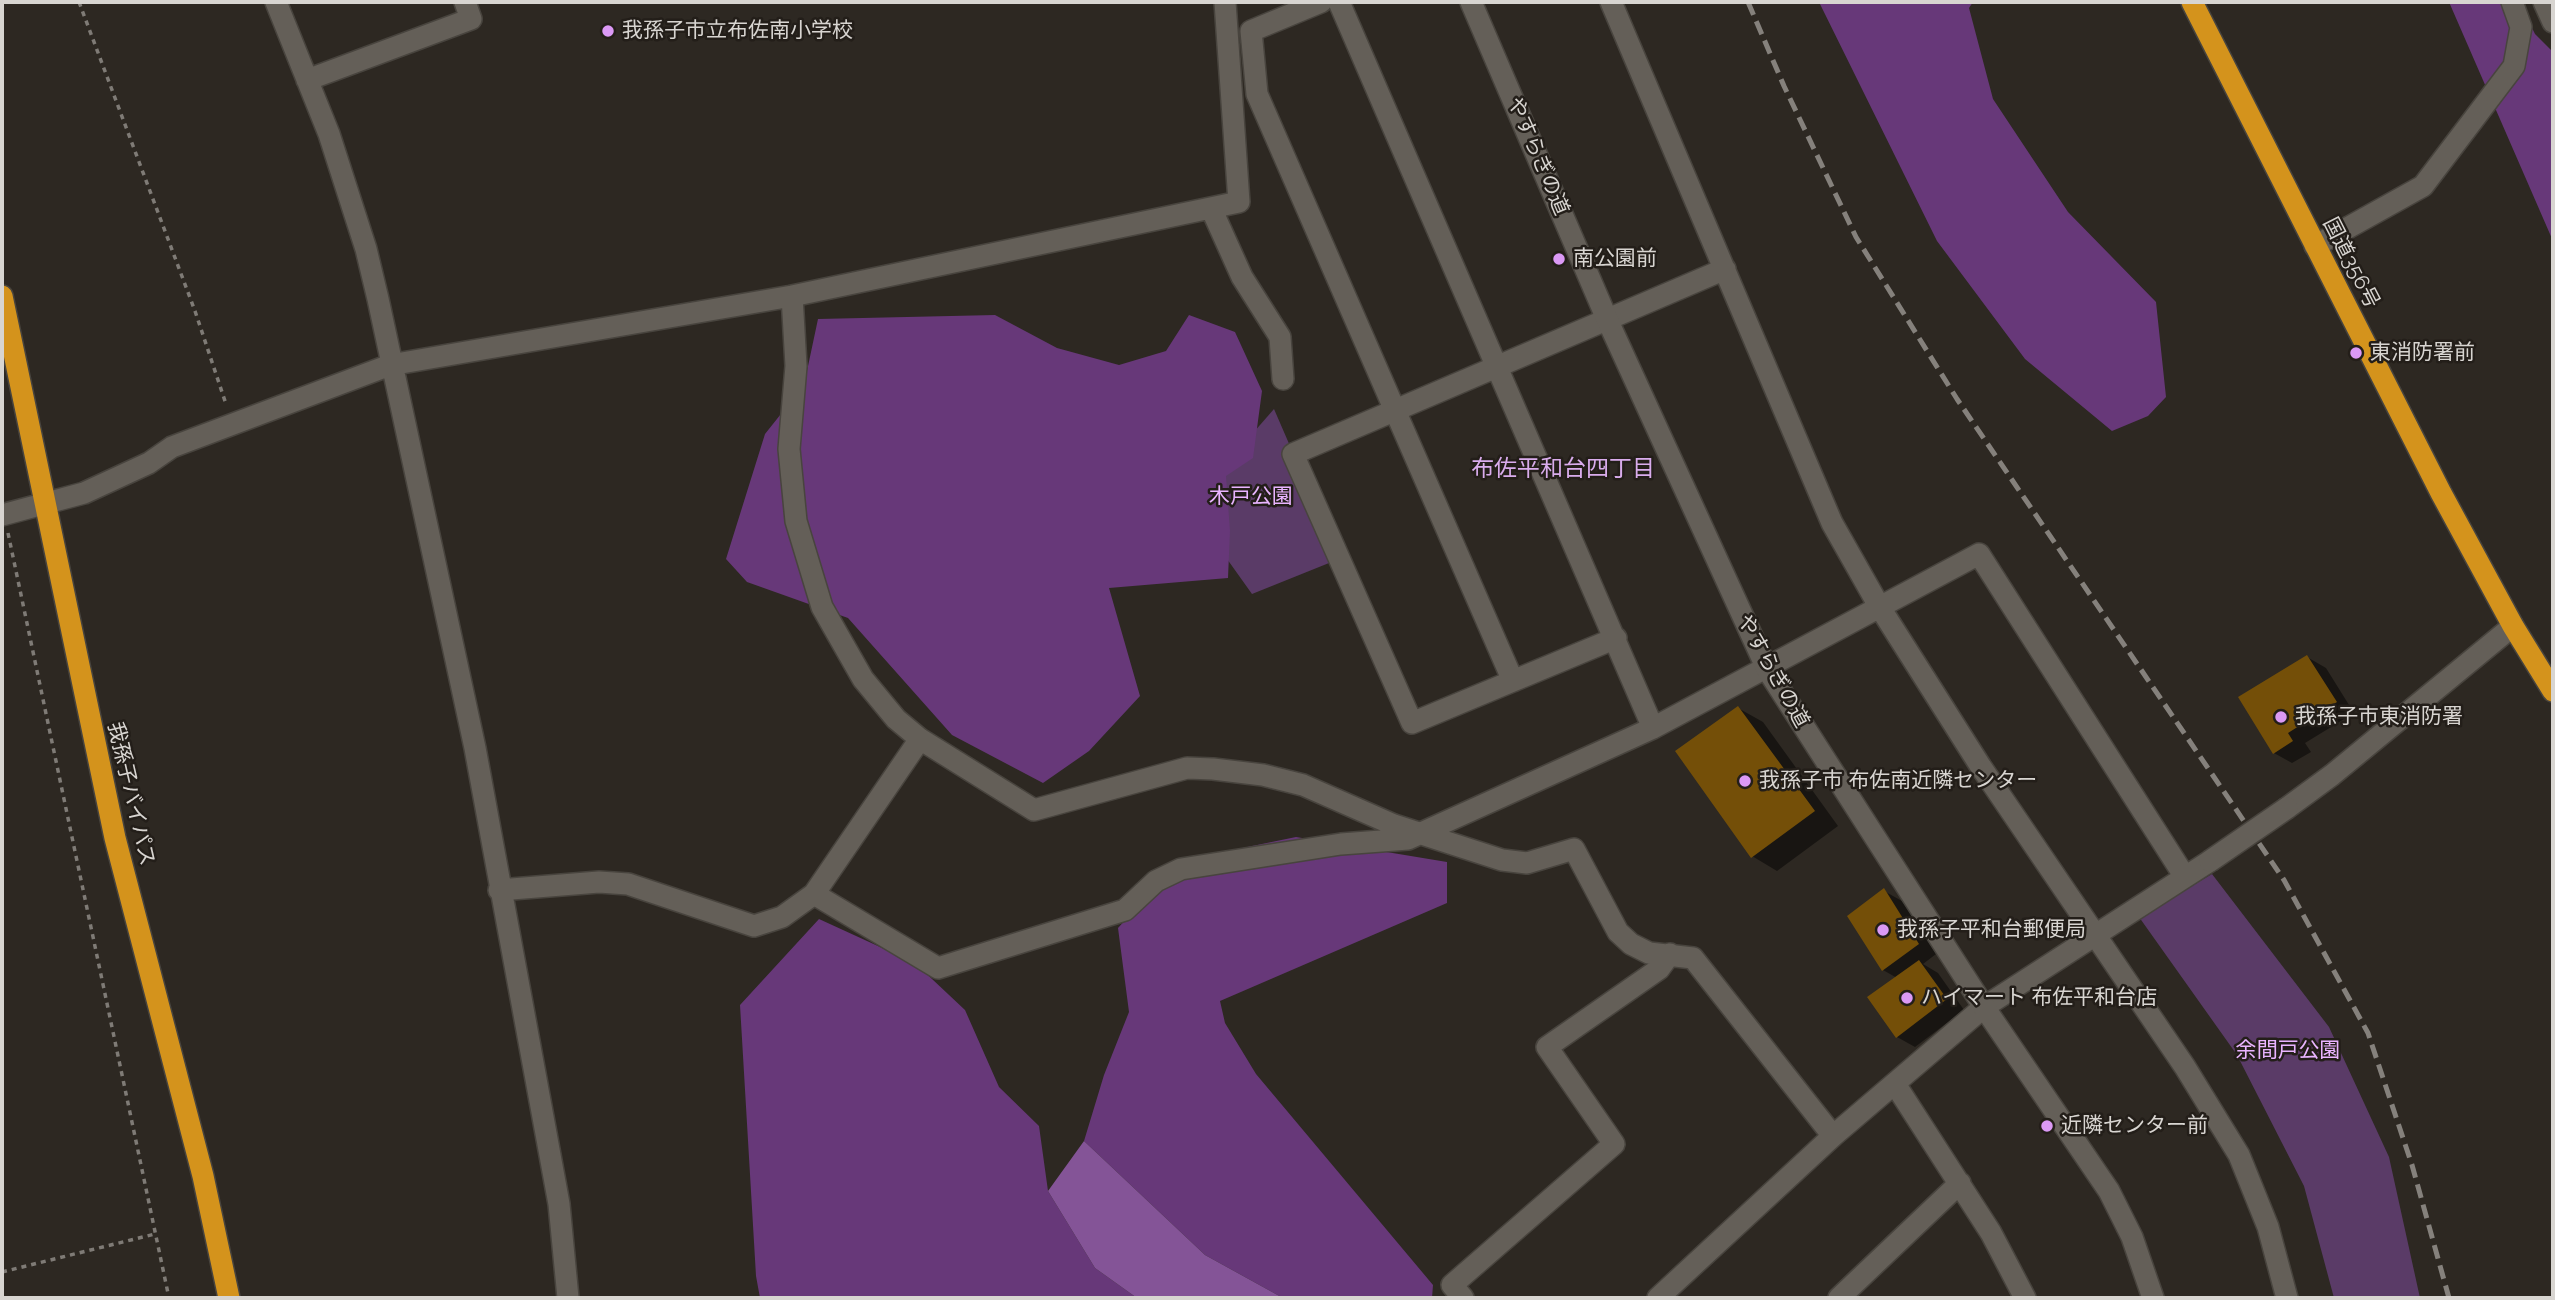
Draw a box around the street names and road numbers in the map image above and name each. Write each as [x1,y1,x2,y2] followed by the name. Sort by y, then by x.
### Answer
[1502,93,1574,219] street label: やすらぎの道
[2317,213,2385,313] street label: 国道356号
[1731,610,1815,732] street label: やすらぎの道
[102,720,160,868] street label: 我孫子バイパス

